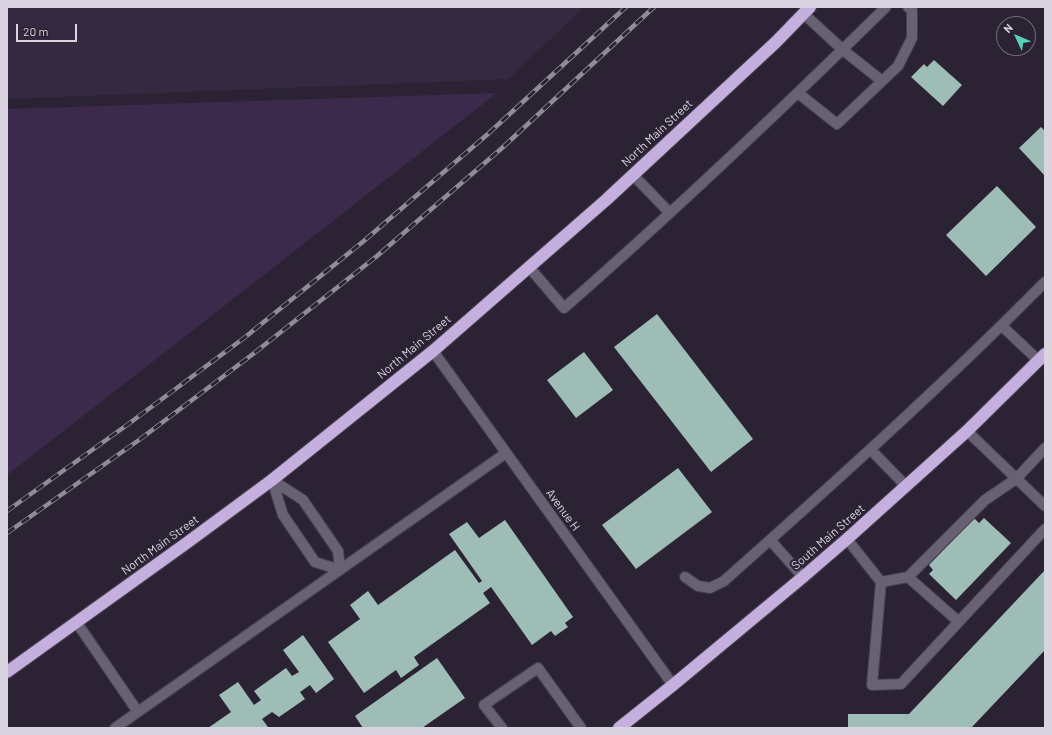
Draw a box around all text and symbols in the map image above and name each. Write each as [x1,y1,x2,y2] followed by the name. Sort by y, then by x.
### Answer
[18,16,79,42] scale bar
[996,16,1036,56] north arrow
[1001,21,1015,35] text: N
[23,24,49,38] text: 20 m
[619,96,695,170] street label: North Main Street
[374,312,454,382] street label: North Main Street
[543,486,583,534] street label: Avenue H
[788,501,868,573] street label: South Main Street
[119,512,201,578] street label: North Main Street

